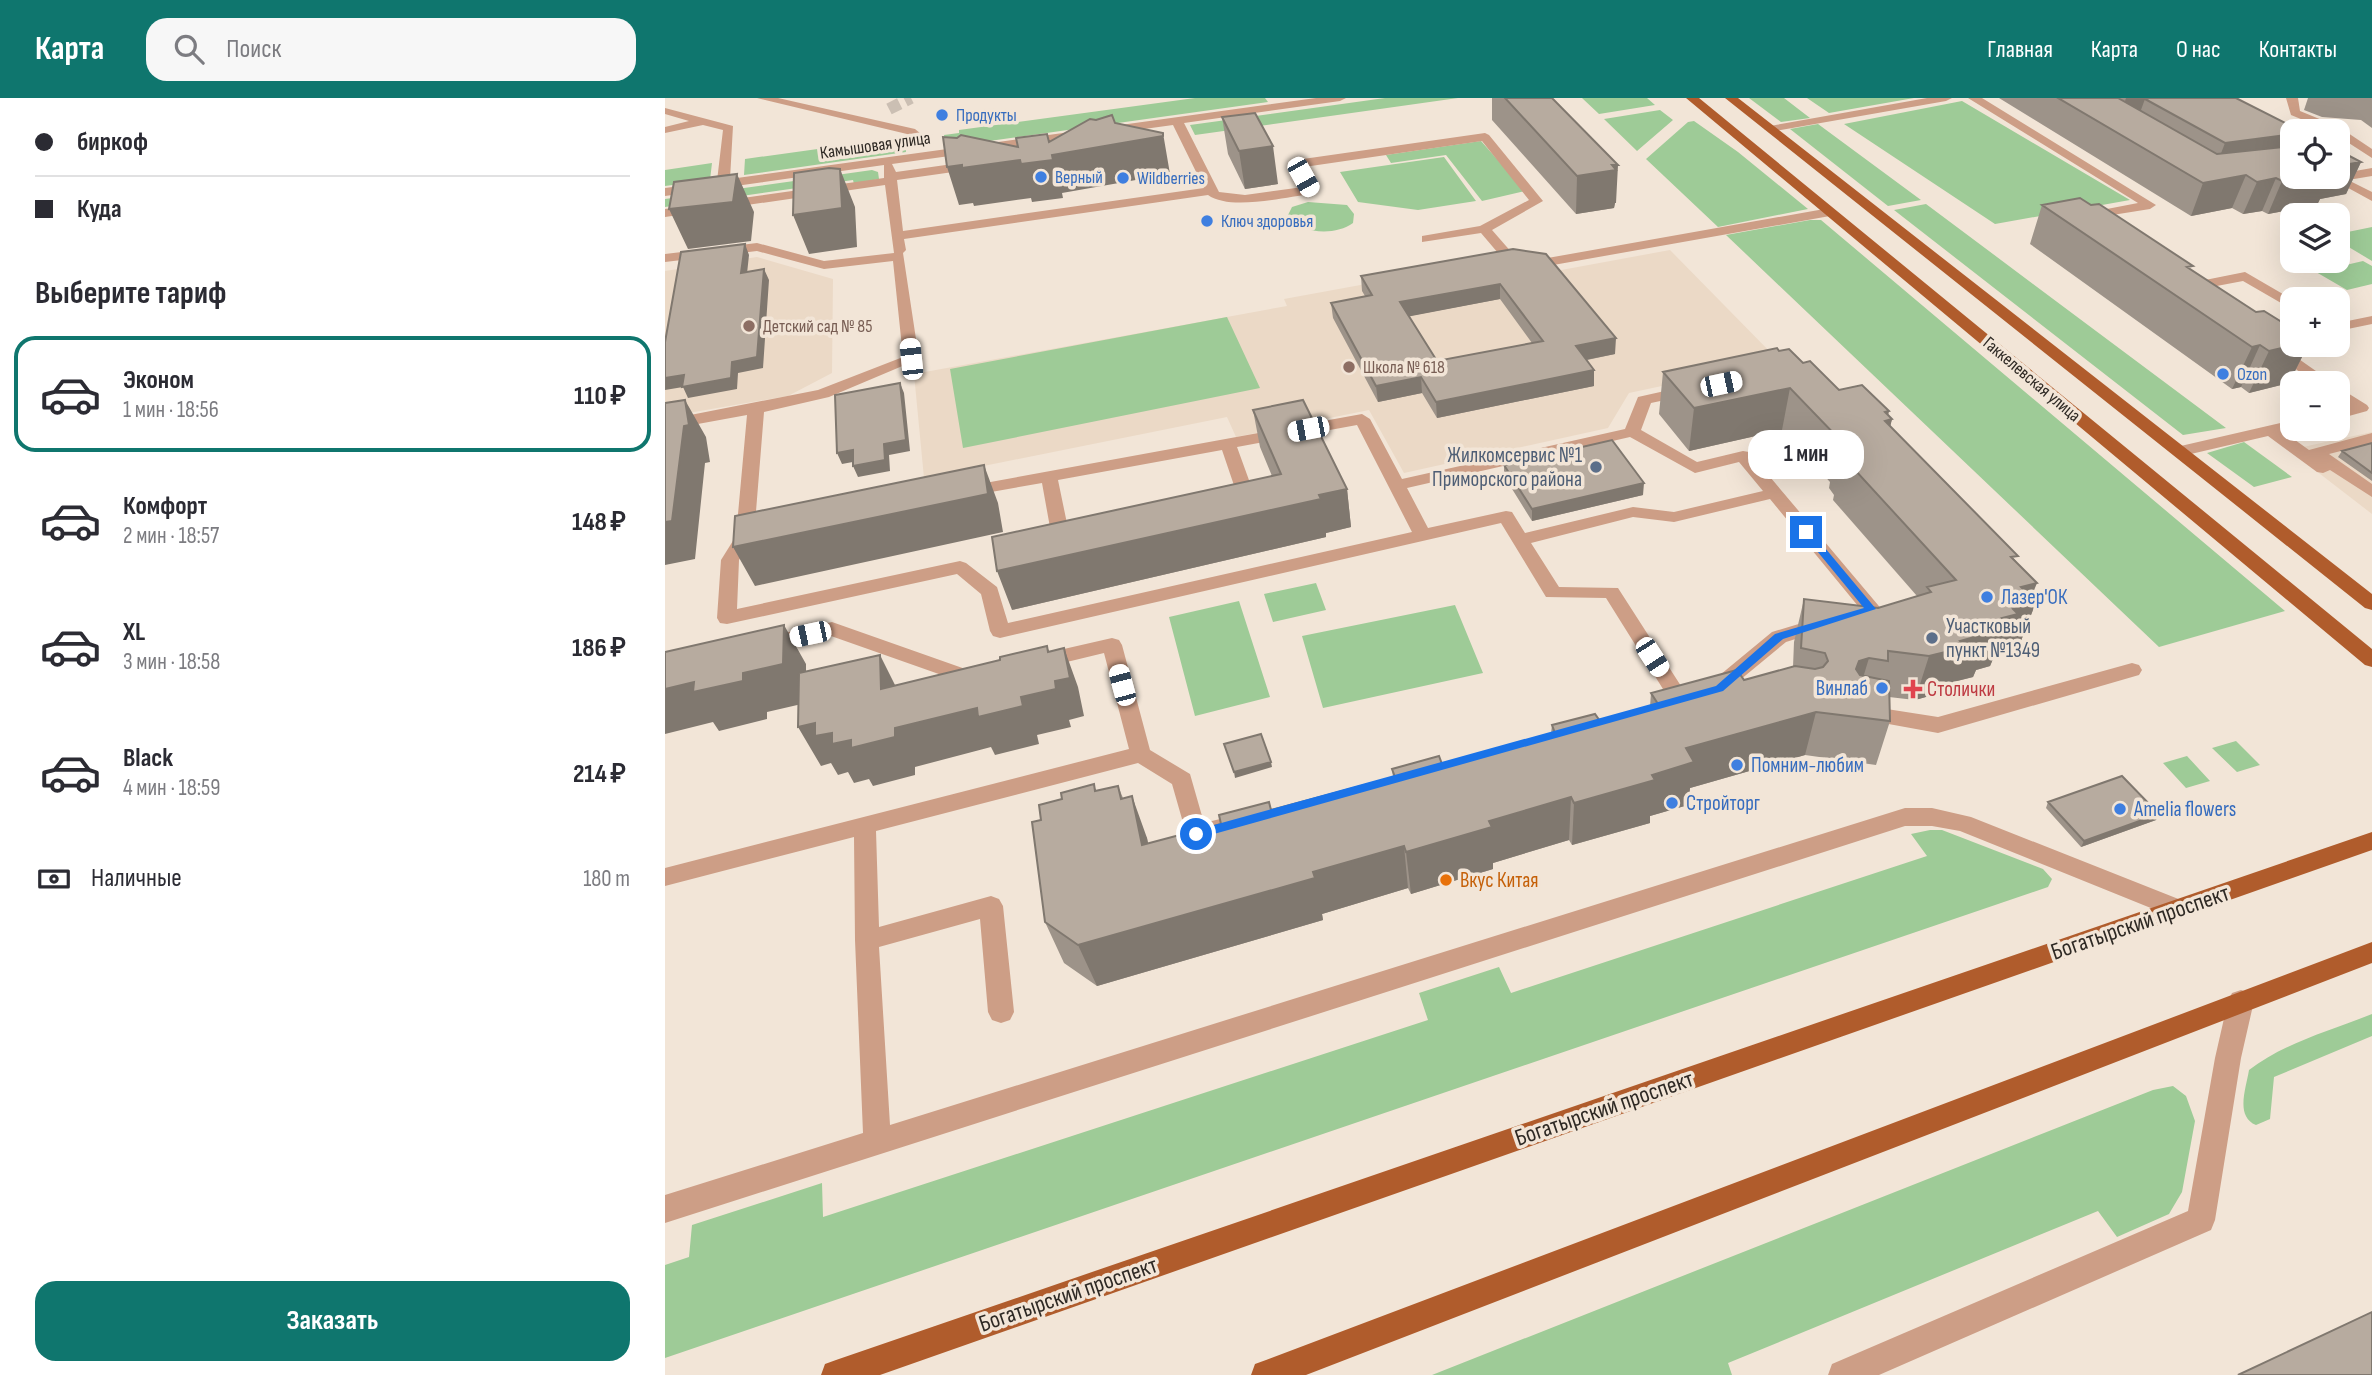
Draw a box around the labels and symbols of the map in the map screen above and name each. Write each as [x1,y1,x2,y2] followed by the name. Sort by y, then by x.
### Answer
[956,105,1017,126] place label: Продукты
[934,107,950,123] marker: Продукты
[818,127,932,164] street label: Камышовая улица
[1284,154,1323,200] car
[1055,167,1103,188] place label: Верный
[1137,168,1205,189] place label: Wildberries
[1033,169,1049,185] marker: Верный
[1115,170,1131,186] marker: Wildberries
[1221,211,1313,232] place label: Ключ здоровья
[1199,213,1215,229] marker: Ключ здоровья
[763,316,872,337] place label: Детский сад № 85
[741,318,757,334] marker: Детский сад № 85
[1979,333,2085,426] street label: Гаккелевская улица
[899,337,924,381] car
[1363,357,1445,378] place label: Школа № 618
[1341,359,1357,375] marker: Школа № 618
[2237,364,2267,385] place label: Ozon
[2215,366,2231,382] marker: Ozon
[1699,369,1744,399] car
[1286,415,1331,443] car
[1748,430,1864,480] callout: 1 мин
[1432,443,1583,492] place label: Жилкомсервис №1 Приморского района
[1588,459,1604,475] marker: Жилкомсервис №1 Приморского района
[1790,516,1822,548] route end
[2001,585,2068,610] place label: Лазер'ОК
[1979,589,1995,605] marker: Лазер'ОК
[1946,614,2040,663] place label: Участковый пункт №1349
[788,619,833,649] car
[1924,630,1940,646] marker: Участковый пункт №1349
[1632,634,1673,680] car
[1107,662,1138,708] car
[1816,676,1868,701] place label: Винлаб
[1927,677,1995,702] place label: Столички
[1874,680,1890,696] marker: Винлаб
[1905,681,1921,697] marker: Столички
[1751,753,1864,778] place label: Помним-любим
[1729,757,1745,773] marker: Помним-любим
[1686,791,1760,816] place label: Стройторг
[1664,795,1680,811] marker: Стройторг
[2133,797,2236,822] place label: Amelia flowers
[2112,801,2128,817] marker: Amelia flowers
[1180,818,1212,850] route start
[1460,868,1539,893] place label: Вкус Китая
[1438,872,1454,888] marker: Вкус Китая
[2047,878,2233,967] street label: Богатырский проспект
[1511,1064,1697,1153] street label: Богатырский проспект
[975,1250,1161,1339] street label: Богатырский проспект

